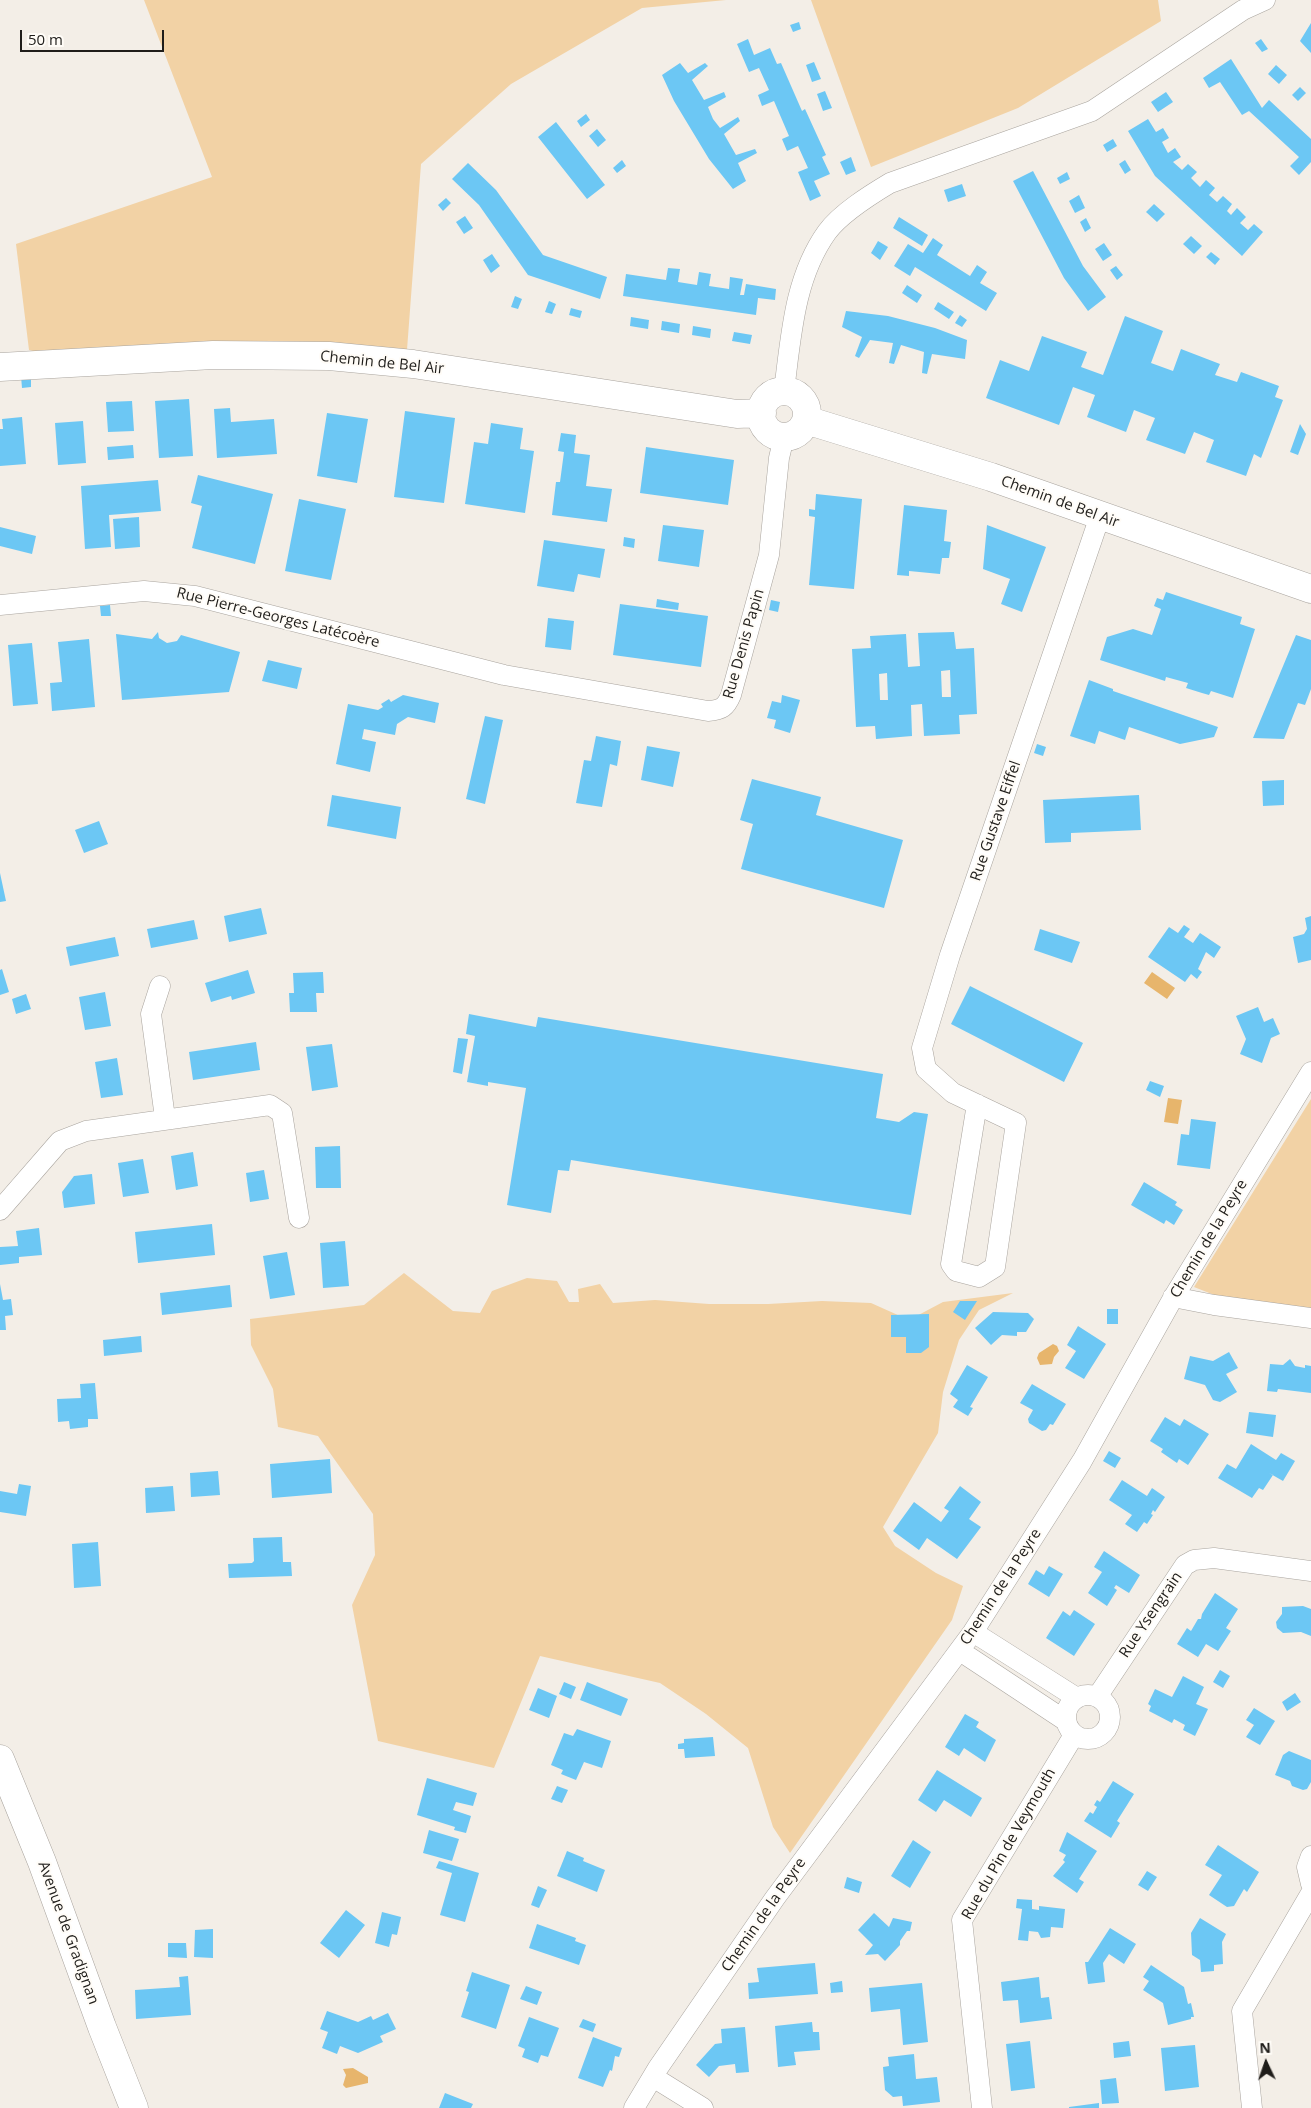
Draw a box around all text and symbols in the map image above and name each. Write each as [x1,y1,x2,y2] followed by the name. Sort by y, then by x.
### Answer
[22,20,166,52] scale bar
[28,29,63,49] text: 50 m
[319,348,445,378] street label: Chemin de Bel Air
[998,472,1122,532] street label: Chemin de Bel Air
[175,584,381,652] street label: Rue Pierre-Georges Latécoère
[720,587,768,701] street label: Rue Denis Papin
[967,759,1025,883] street label: Rue Gustave Eiffel
[1167,1177,1251,1301] street label: Chemin de la Peyre
[957,1526,1045,1648] street label: Chemin de la Peyre
[1116,1569,1186,1661] street label: Rue Ysengrain
[958,1765,1060,1923] street label: Rue du Pin de Veymouth
[718,1855,810,1975] street label: Chemin de la Peyre
[34,1859,102,2007] street label: Avenue de Gradignan
[1241,2038,1291,2088] north arrow
[1259,2038,1271,2057] text: N

